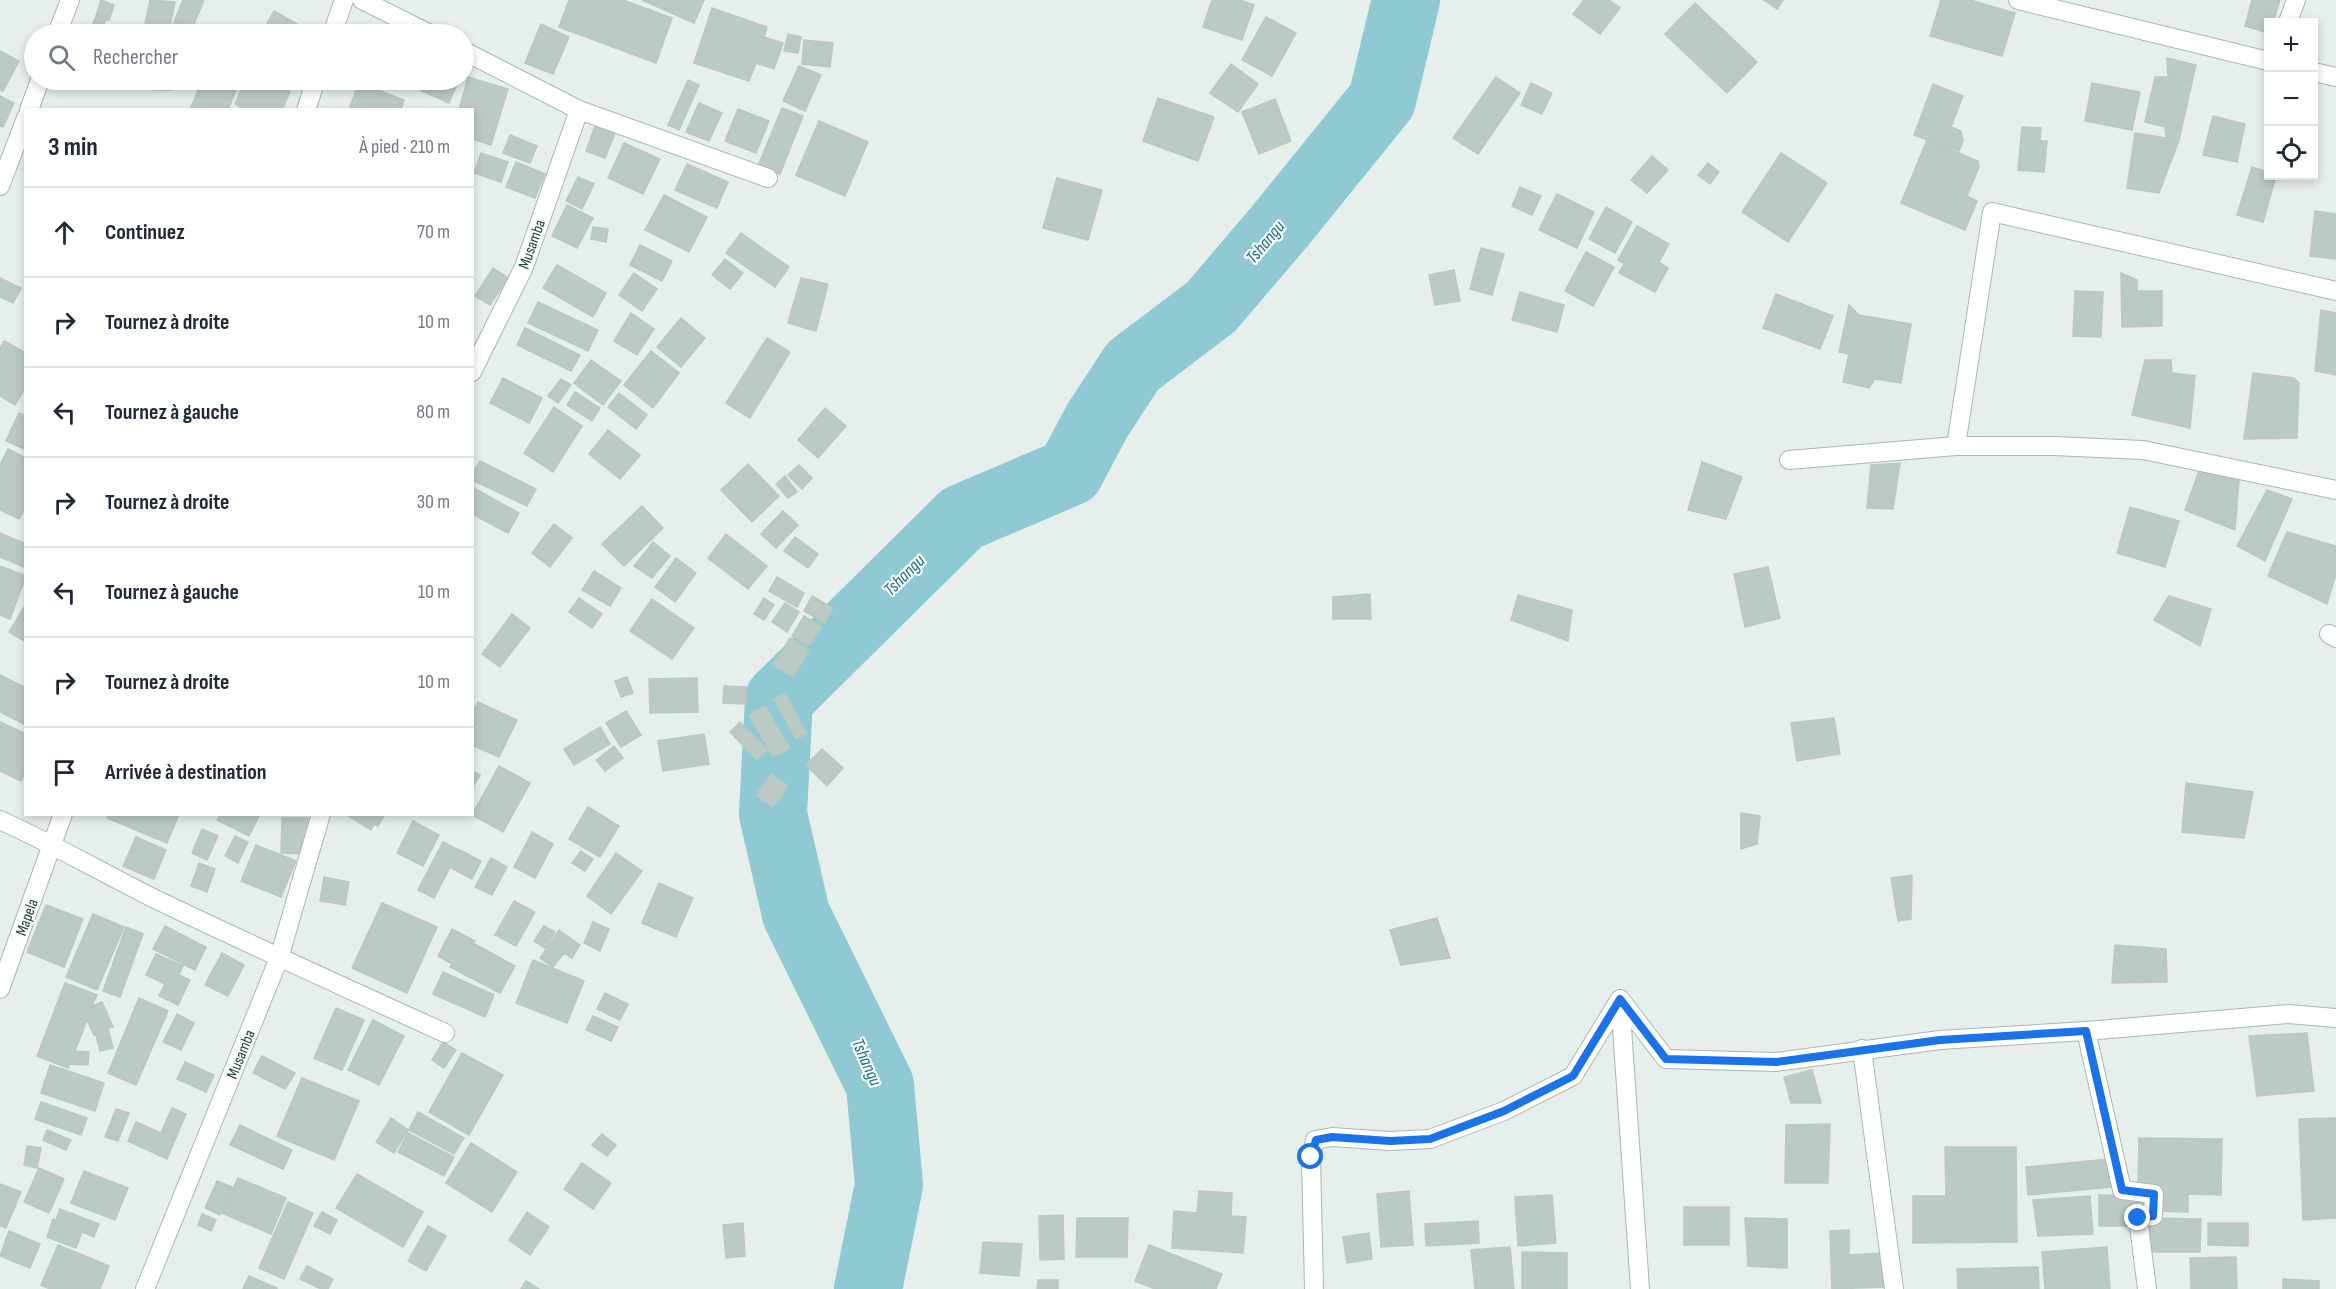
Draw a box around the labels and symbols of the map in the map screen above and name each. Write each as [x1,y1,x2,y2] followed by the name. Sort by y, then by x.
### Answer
[1241,216,1290,268] water label: Tshangu
[515,217,550,272] street label: Musamba
[879,550,930,600] water label: Tshangu
[12,896,43,939] street label: Mapela
[223,1027,260,1082] street label: Musamba
[847,1035,886,1090] water label: Tshangu
[1297,1143,1323,1169] route start
[2124,1204,2150,1230] route end

